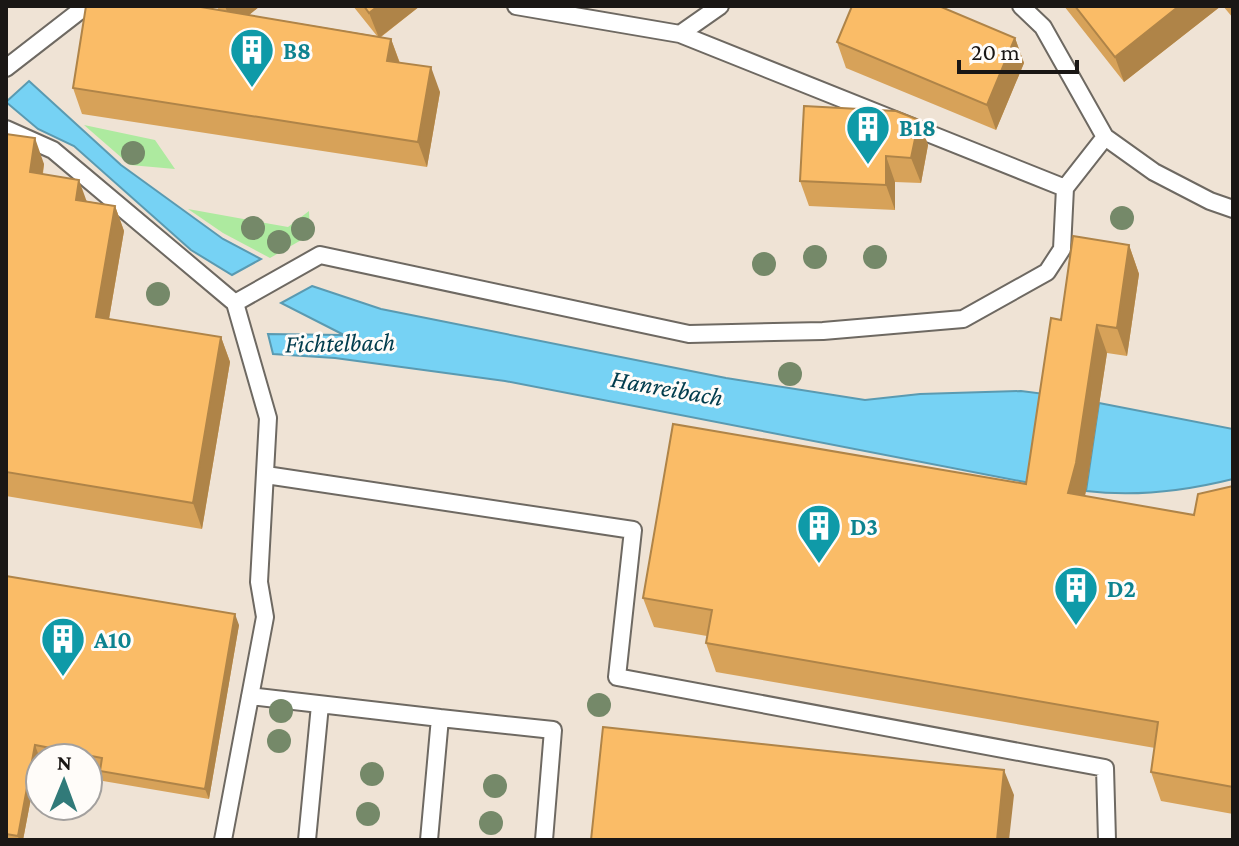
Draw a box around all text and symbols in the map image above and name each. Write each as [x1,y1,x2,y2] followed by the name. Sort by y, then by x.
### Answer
[959,24,1077,74] scale bar
[228,26,276,89] building icon: B8
[283,37,311,64] place label: B8
[971,38,1020,65] text: 20 m
[844,103,892,166] building icon: B18
[899,114,936,141] place label: B18
[285,328,395,358] water label: Fichtelbach
[609,364,725,412] water label: Hanreibach
[795,502,843,565] building icon: D3
[850,513,878,540] place label: D3
[1052,564,1100,627] building icon: D2
[1107,575,1136,602] place label: D2
[39,615,87,678] building icon: A10
[93,626,132,653] place label: A10
[24,742,104,822] north arrow
[57,750,72,775] text: N

